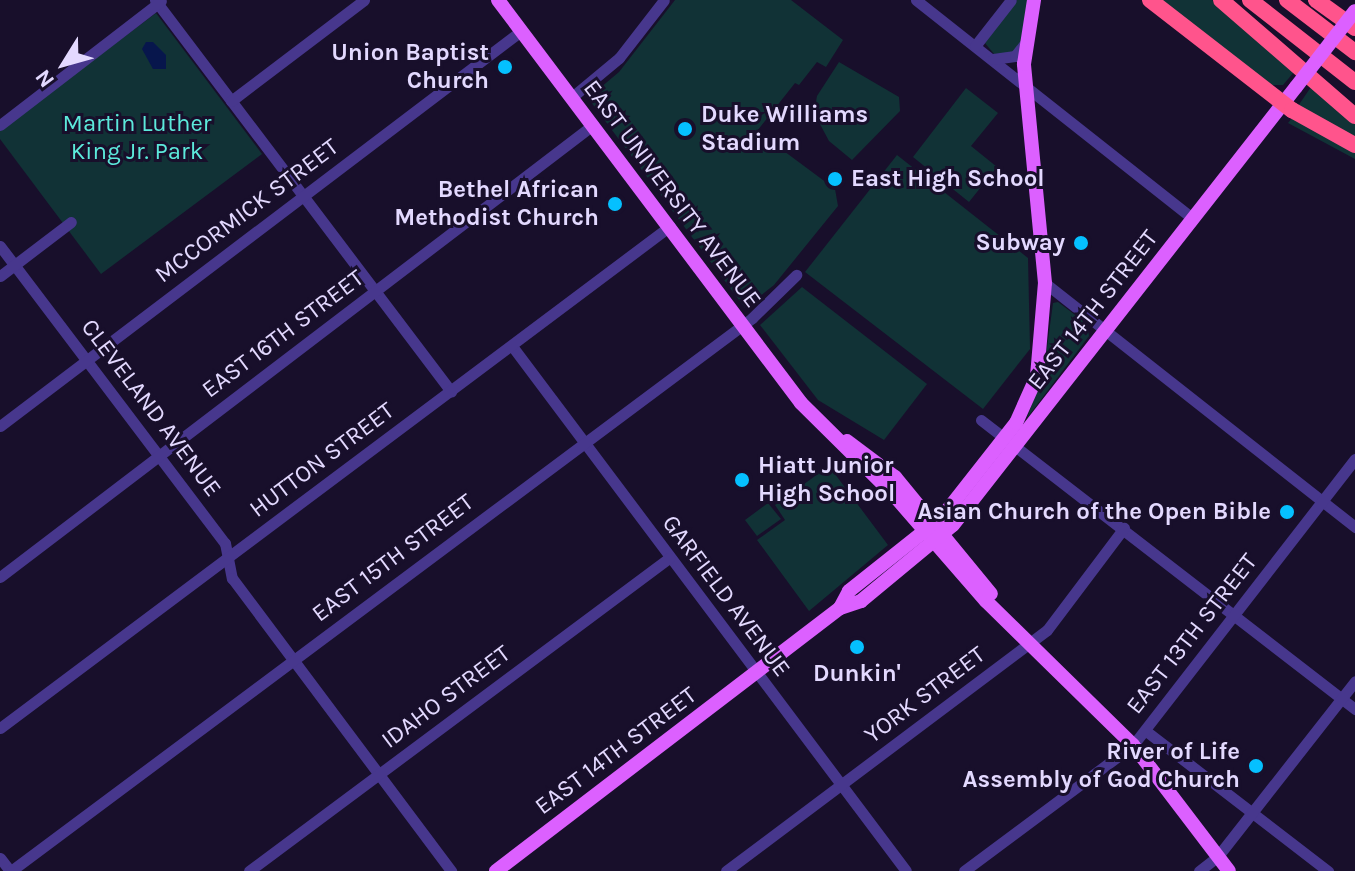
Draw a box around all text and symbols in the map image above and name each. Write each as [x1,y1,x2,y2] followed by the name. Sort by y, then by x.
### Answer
[24,24,104,104] north arrow
[331,39,489,95] place label: Union Baptist Church
[496,58,514,76] marker: Union Baptist Church
[30,64,60,93] text: N
[577,74,767,314] street label: EAST UNIVERSITY AVENUE
[701,101,868,157] place label: Duke Williams Stadium
[63,110,211,166] park label: Martin Luther King Jr. Park
[676,120,694,138] marker: Duke Williams Stadium
[150,133,344,289] street label: MCCORMICK STREET
[851,165,1045,193] place label: East High School
[826,170,844,188] marker: East High School
[394,176,599,232] place label: Bethel African Methodist Church
[606,195,624,213] marker: Bethel African Methodist Church
[1022,224,1164,396] street label: EAST 14TH STREET
[976,229,1065,257] place label: Subway
[1072,234,1090,252] marker: Subway
[196,264,370,404] street label: EAST 16TH STREET
[75,313,227,503] street label: CLEVELAND AVENUE
[244,396,400,524] street label: HUTTON STREET
[758,452,895,508] place label: Hiatt Junior High School
[733,471,751,489] marker: Hiatt Junior High School
[306,488,480,628] street label: EAST 15TH STREET
[917,498,1271,526] place label: Asian Church of the Open Bible
[1278,503,1296,521] marker: Asian Church of the Open Bible
[656,509,796,683] street label: GARFIELD AVENUE
[1120,548,1264,720] street label: EAST 13TH STREET
[848,638,866,656] marker: Dunkin'
[376,639,516,755] street label: IDAHO STREET
[859,640,991,750] street label: YORK STREET
[813,660,901,688] place label: Dunkin'
[530,681,702,821] street label: EAST 14TH STREET
[963,738,1240,794] place label: River of Life Assembly of God Church
[1247,757,1265,775] marker: River of Life Assembly of God Church

